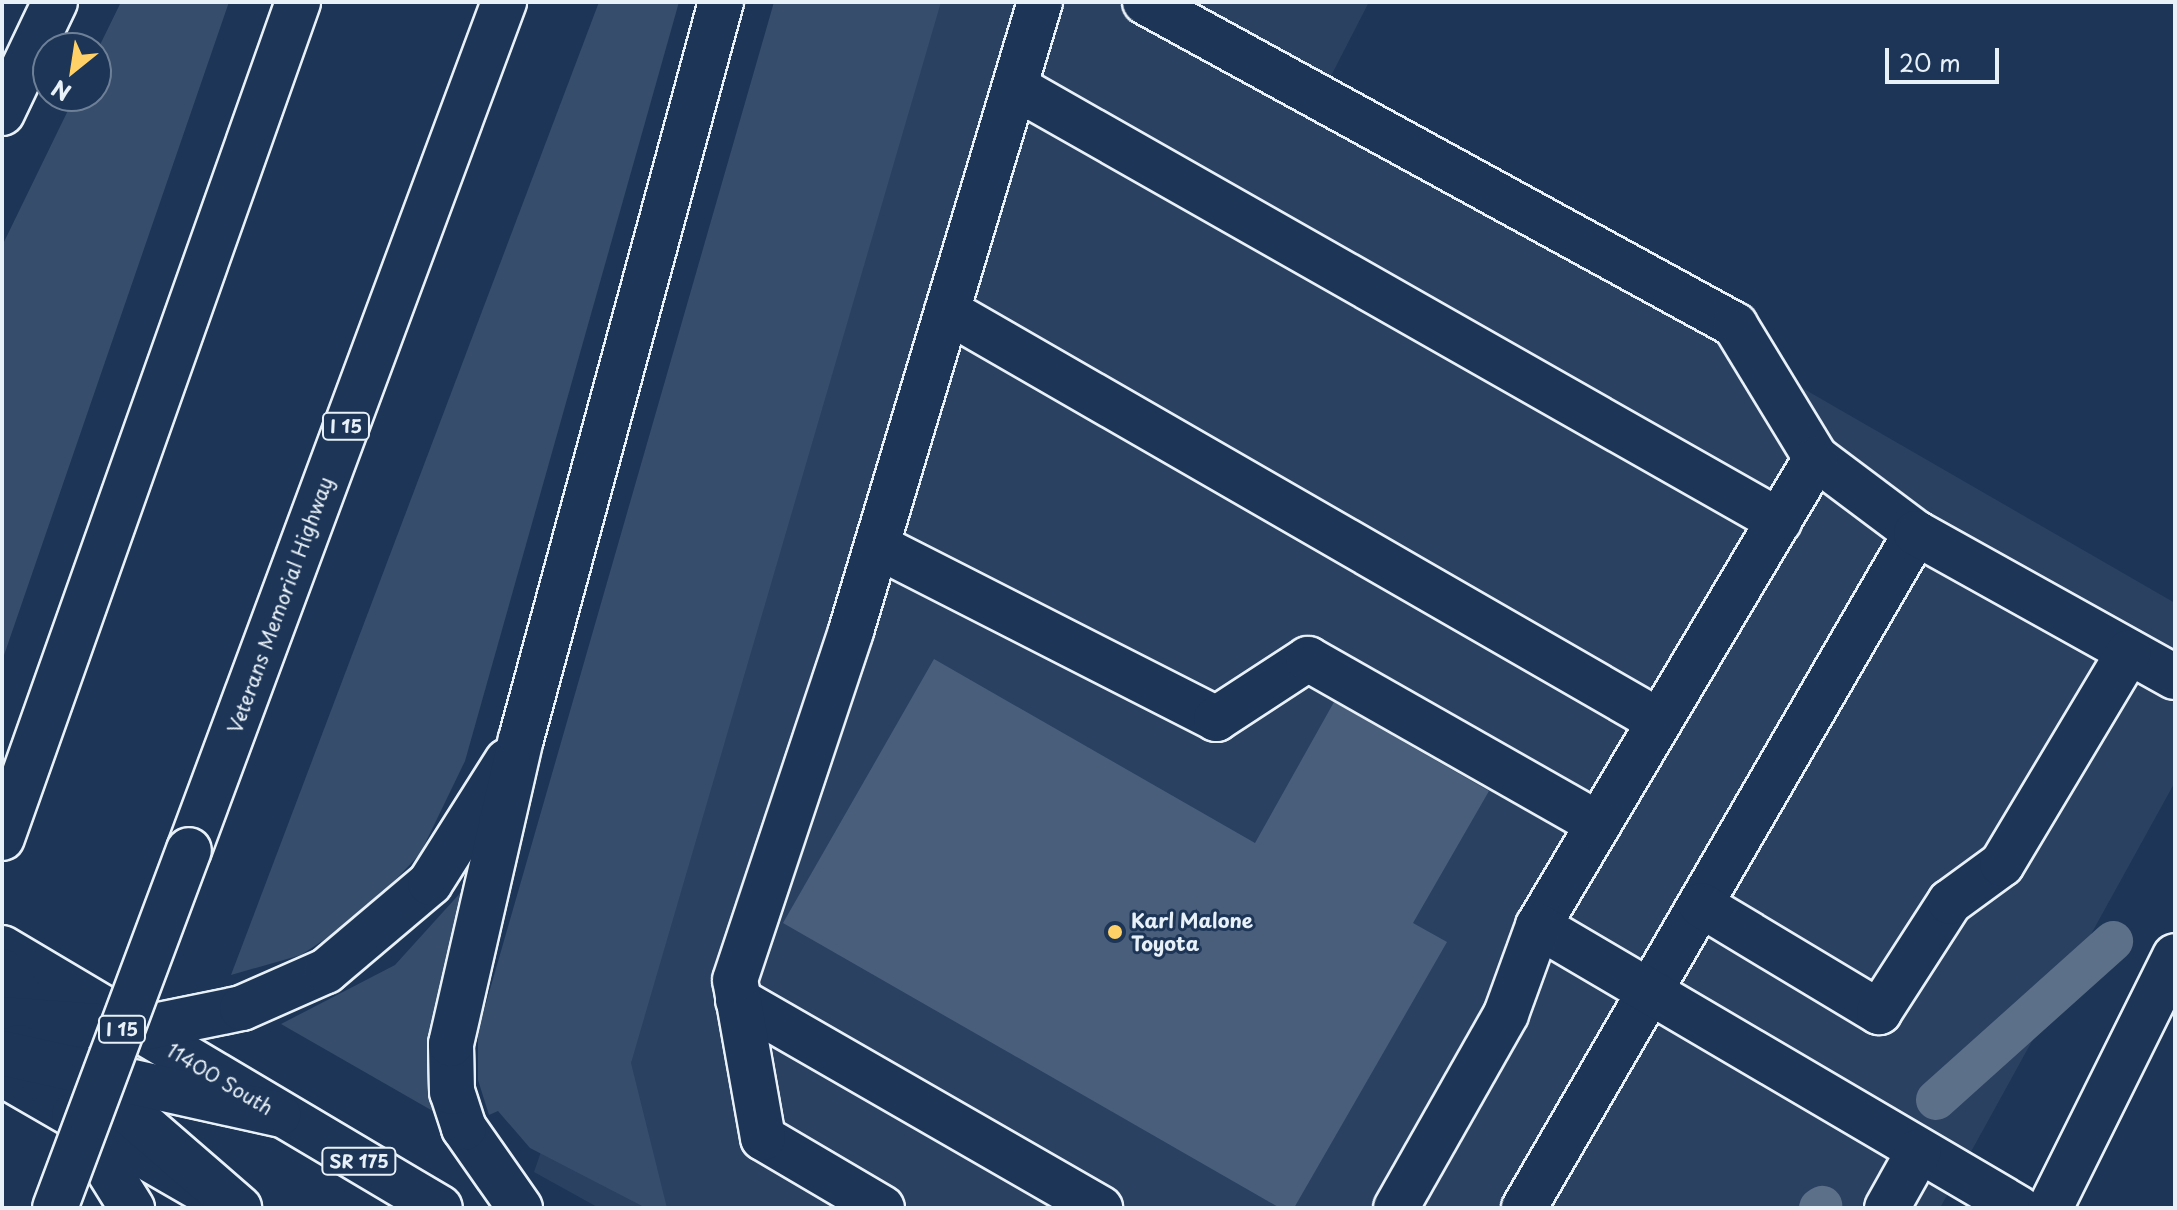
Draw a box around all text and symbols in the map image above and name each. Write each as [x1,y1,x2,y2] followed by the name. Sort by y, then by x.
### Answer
[32,32,112,112] north arrow
[1889,32,2003,82] scale bar
[1899,44,1961,80] text: 20 m
[45,73,77,110] text: N
[322,412,370,440] road number: I 15
[222,473,338,737] street label: Veterans Memorial Highway
[1131,908,1254,955] place label: Karl Malone Toyota
[1106,923,1124,941] marker: Karl Malone Toyota
[98,1015,146,1043] road number: I 15
[162,1038,278,1120] street label: 11400 South
[319,1147,399,1175] road number: SR 175

